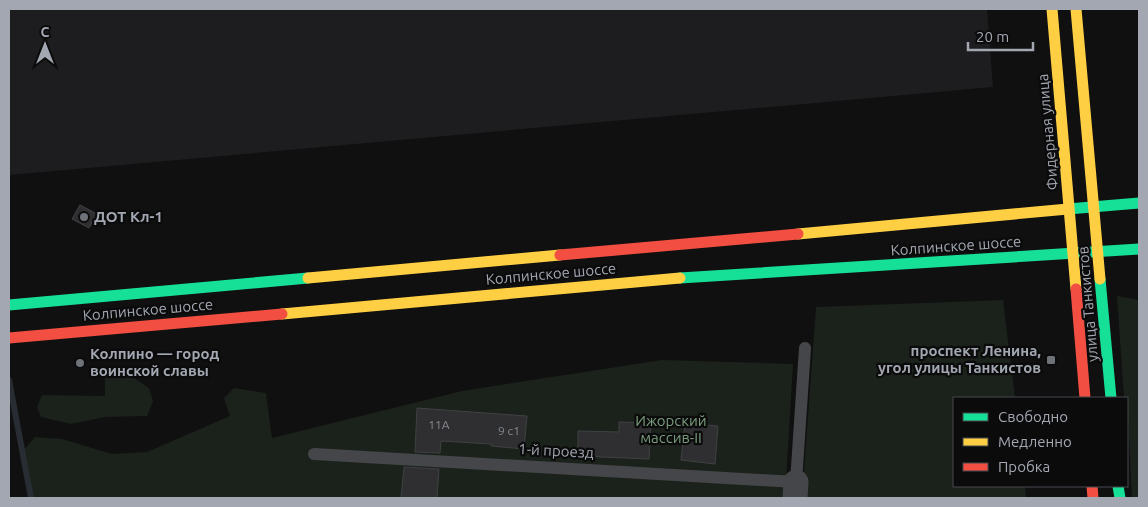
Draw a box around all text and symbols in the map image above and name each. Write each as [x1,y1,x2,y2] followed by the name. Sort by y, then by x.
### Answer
[20,20,70,70] north arrow
[968,20,1033,52] scale bar
[41,24,50,40] text: С
[976,28,1009,45] text: 20 m
[1034,73,1061,191] street label: Фидерная улица
[94,208,163,225] place label: ДОТ Кл-1
[78,211,90,223] marker: ДОТ Кл-1
[890,232,1022,259] street label: Колпинское шоссе
[1074,245,1101,363] street label: улица Танкистов
[485,259,617,288] street label: Колпинское шоссе
[82,295,214,324] street label: Колпинское шоссе
[878,342,1041,376] place label: проспект Ленина, угол улицы Танкистов
[90,345,219,379] place label: Колпино — город воинской славы
[1045,354,1057,366] marker: проспект Ленина, угол улицы Танкистов
[74,357,86,369] marker: Колпино — город воинской славы
[953,397,1128,487] legend
[998,408,1068,425] text: Свободно
[635,412,707,446] park label: Ижорский массив-II
[428,418,450,431] house number: 11А
[498,424,520,437] house number: 9 с1
[998,433,1072,450] text: Медленно
[518,440,594,461] street label: 1-й проезд
[998,458,1050,475] text: Пробка

